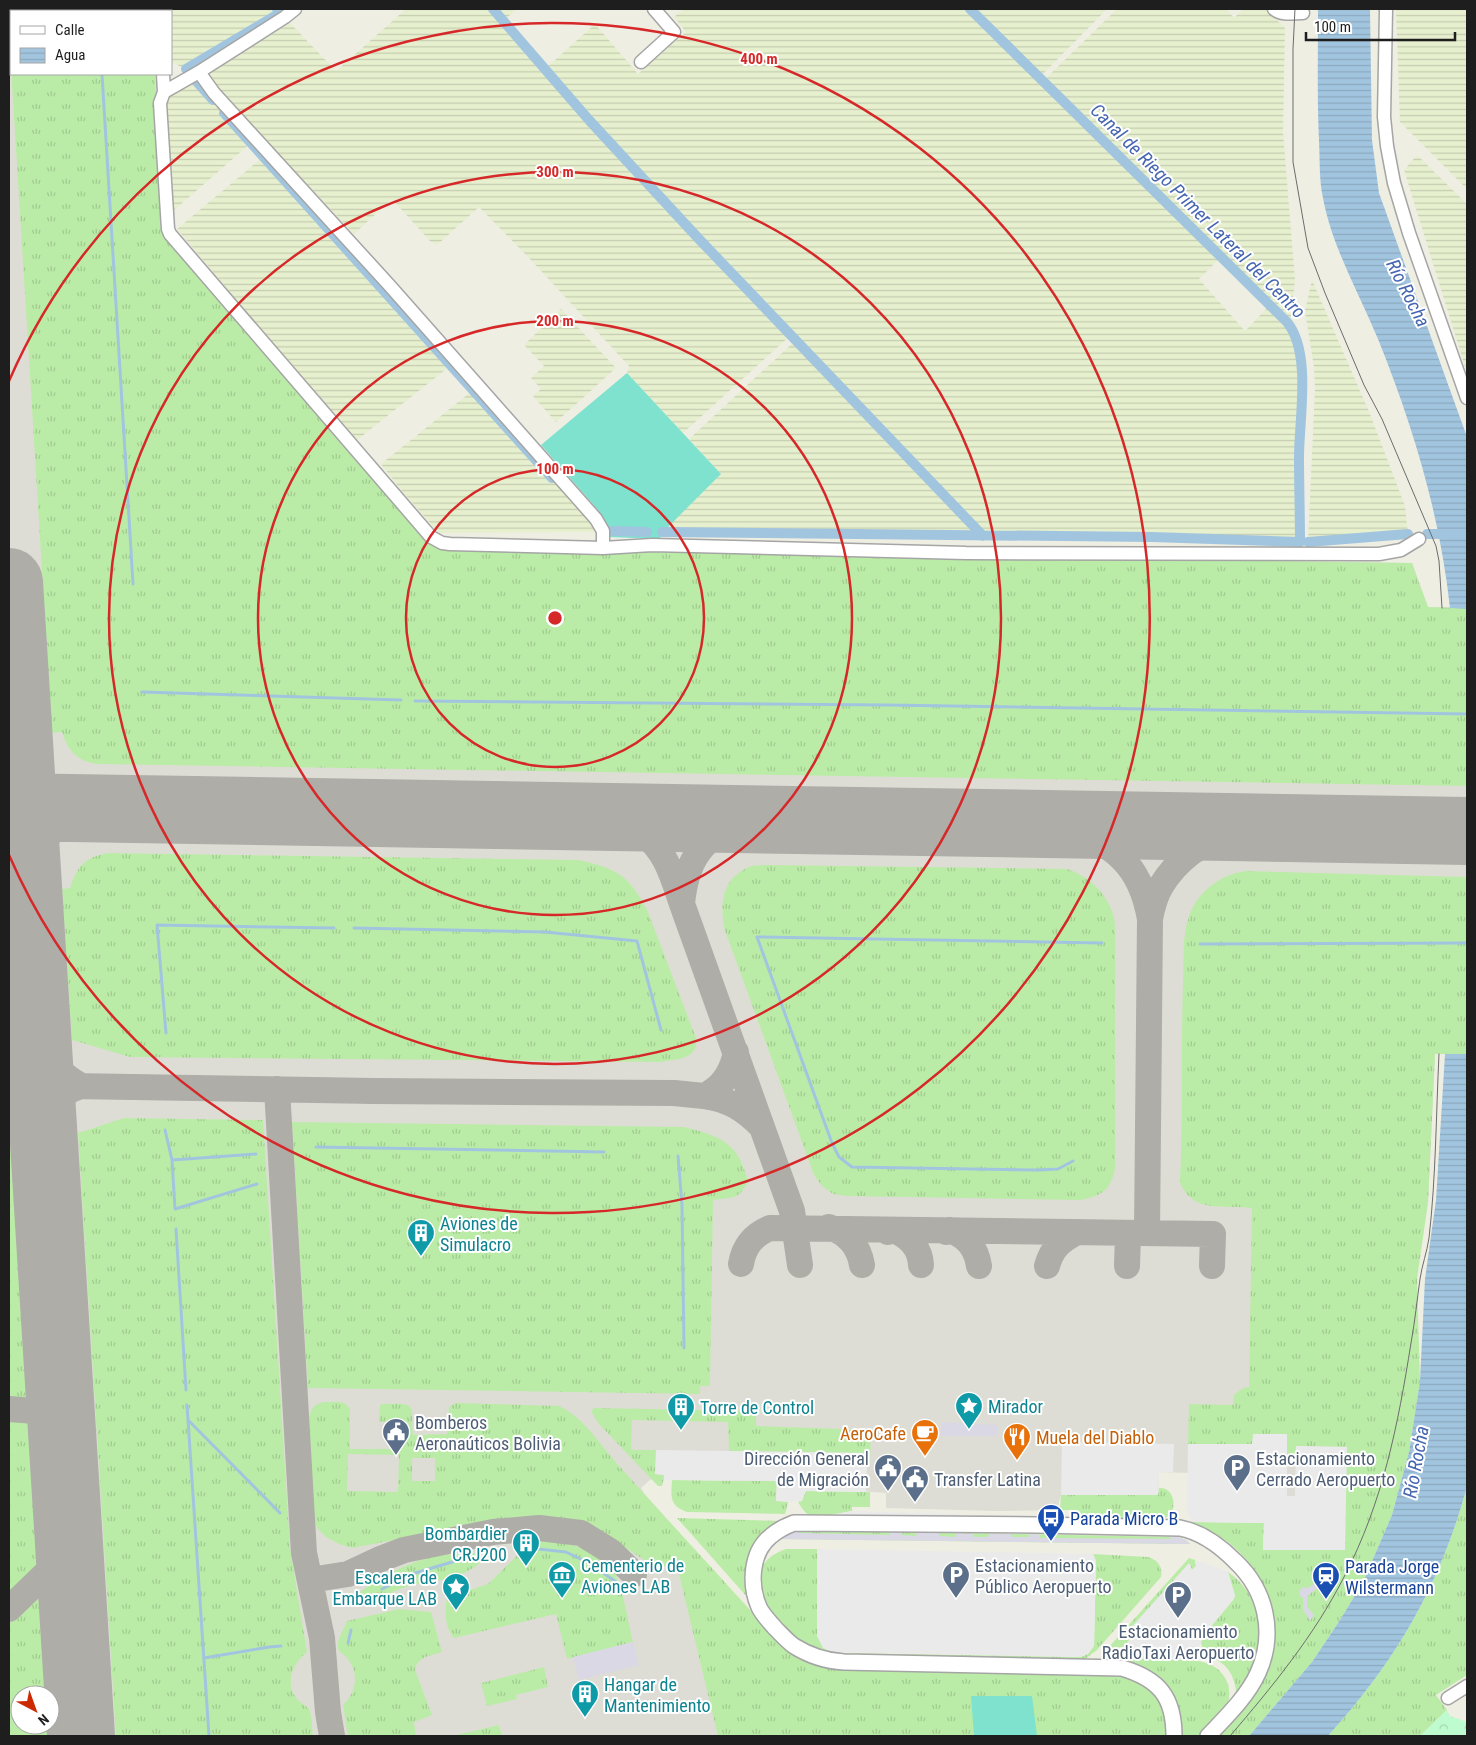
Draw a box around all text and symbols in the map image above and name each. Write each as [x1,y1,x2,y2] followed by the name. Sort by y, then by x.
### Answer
[10,10,172,75] legend
[1306,10,1455,42] scale bar
[1314,18,1351,36] text: 100 m
[55,21,85,39] text: Calle
[55,46,85,64] text: Agua
[740,50,778,68] text: 400 m
[1086,99,1310,323] water label: Canal de Riego Primer Lateral del Centro
[536,163,574,181] text: 300 m
[1381,255,1435,331] water label: Río Rocha
[536,312,574,330] text: 200 m
[536,460,574,478] text: 100 m
[546,609,564,627] centre of rings
[440,1213,518,1255] place label: Aviones de Simulacro
[406,1218,436,1257] building icon: Aviones de Simulacro
[954,1391,984,1430] place icon: Mirador
[666,1392,696,1431] building icon: Torre de Control
[988,1396,1043,1417] place label: Mirador
[700,1397,814,1418] place label: Torre de Control
[415,1412,561,1454] place label: Bomberos Aeronaúticos Bolivia
[381,1417,411,1456] public building icon: Bomberos Aeronaúticos Bolivia
[910,1418,940,1457] cafe icon: AeroCafe
[1002,1422,1032,1461] restaurant icon: Muela del Diablo
[840,1423,906,1444] place label: AeroCafe
[1398,1424,1434,1500] water label: Río Rocha
[1036,1427,1154,1448] place label: Muela del Diablo
[744,1448,869,1490] place label: Dirección General de Migración
[1256,1448,1395,1490] place label: Estacionamiento Cerrado Aeropuerto
[873,1453,903,1492] public building icon: Dirección General de Migración
[1222,1453,1252,1492] parking icon: Estacionamiento Cerrado Aeropuerto
[900,1464,930,1503] public building icon: Transfer Latina
[934,1469,1041,1490] place label: Transfer Latina
[1036,1503,1066,1542] bus stop icon: Parada Micro B
[1070,1508,1178,1529] place label: Parada Micro B
[425,1523,508,1565] place label: Bombardier CRJ200
[511,1528,541,1567] building icon: Bombardier CRJ200
[581,1555,684,1597] place label: Cementerio de Aviones LAB
[975,1555,1112,1597] place label: Estacionamiento Público Aeropuerto
[1345,1556,1439,1598] place label: Parada Jorge Wilstermann
[547,1560,577,1599] museum icon: Cementerio de Aviones LAB
[941,1560,971,1599] parking icon: Estacionamiento Público Aeropuerto
[1311,1561,1341,1600] station icon: Parada Jorge Wilstermann
[332,1567,437,1609] place label: Escalera de Embarque LAB
[441,1572,471,1611] place icon: Escalera de Embarque LAB
[1163,1580,1193,1619] parking icon: Estacionamiento RadioTaxi Aeropuerto
[1102,1621,1254,1663] place label: Estacionamiento RadioTaxi Aeropuerto
[604,1674,711,1716] place label: Hangar de Mantenimiento
[570,1679,600,1718] building icon: Hangar de Mantenimiento
[10,1685,60,1735] north arrow
[35,1711,52,1729] text: N

